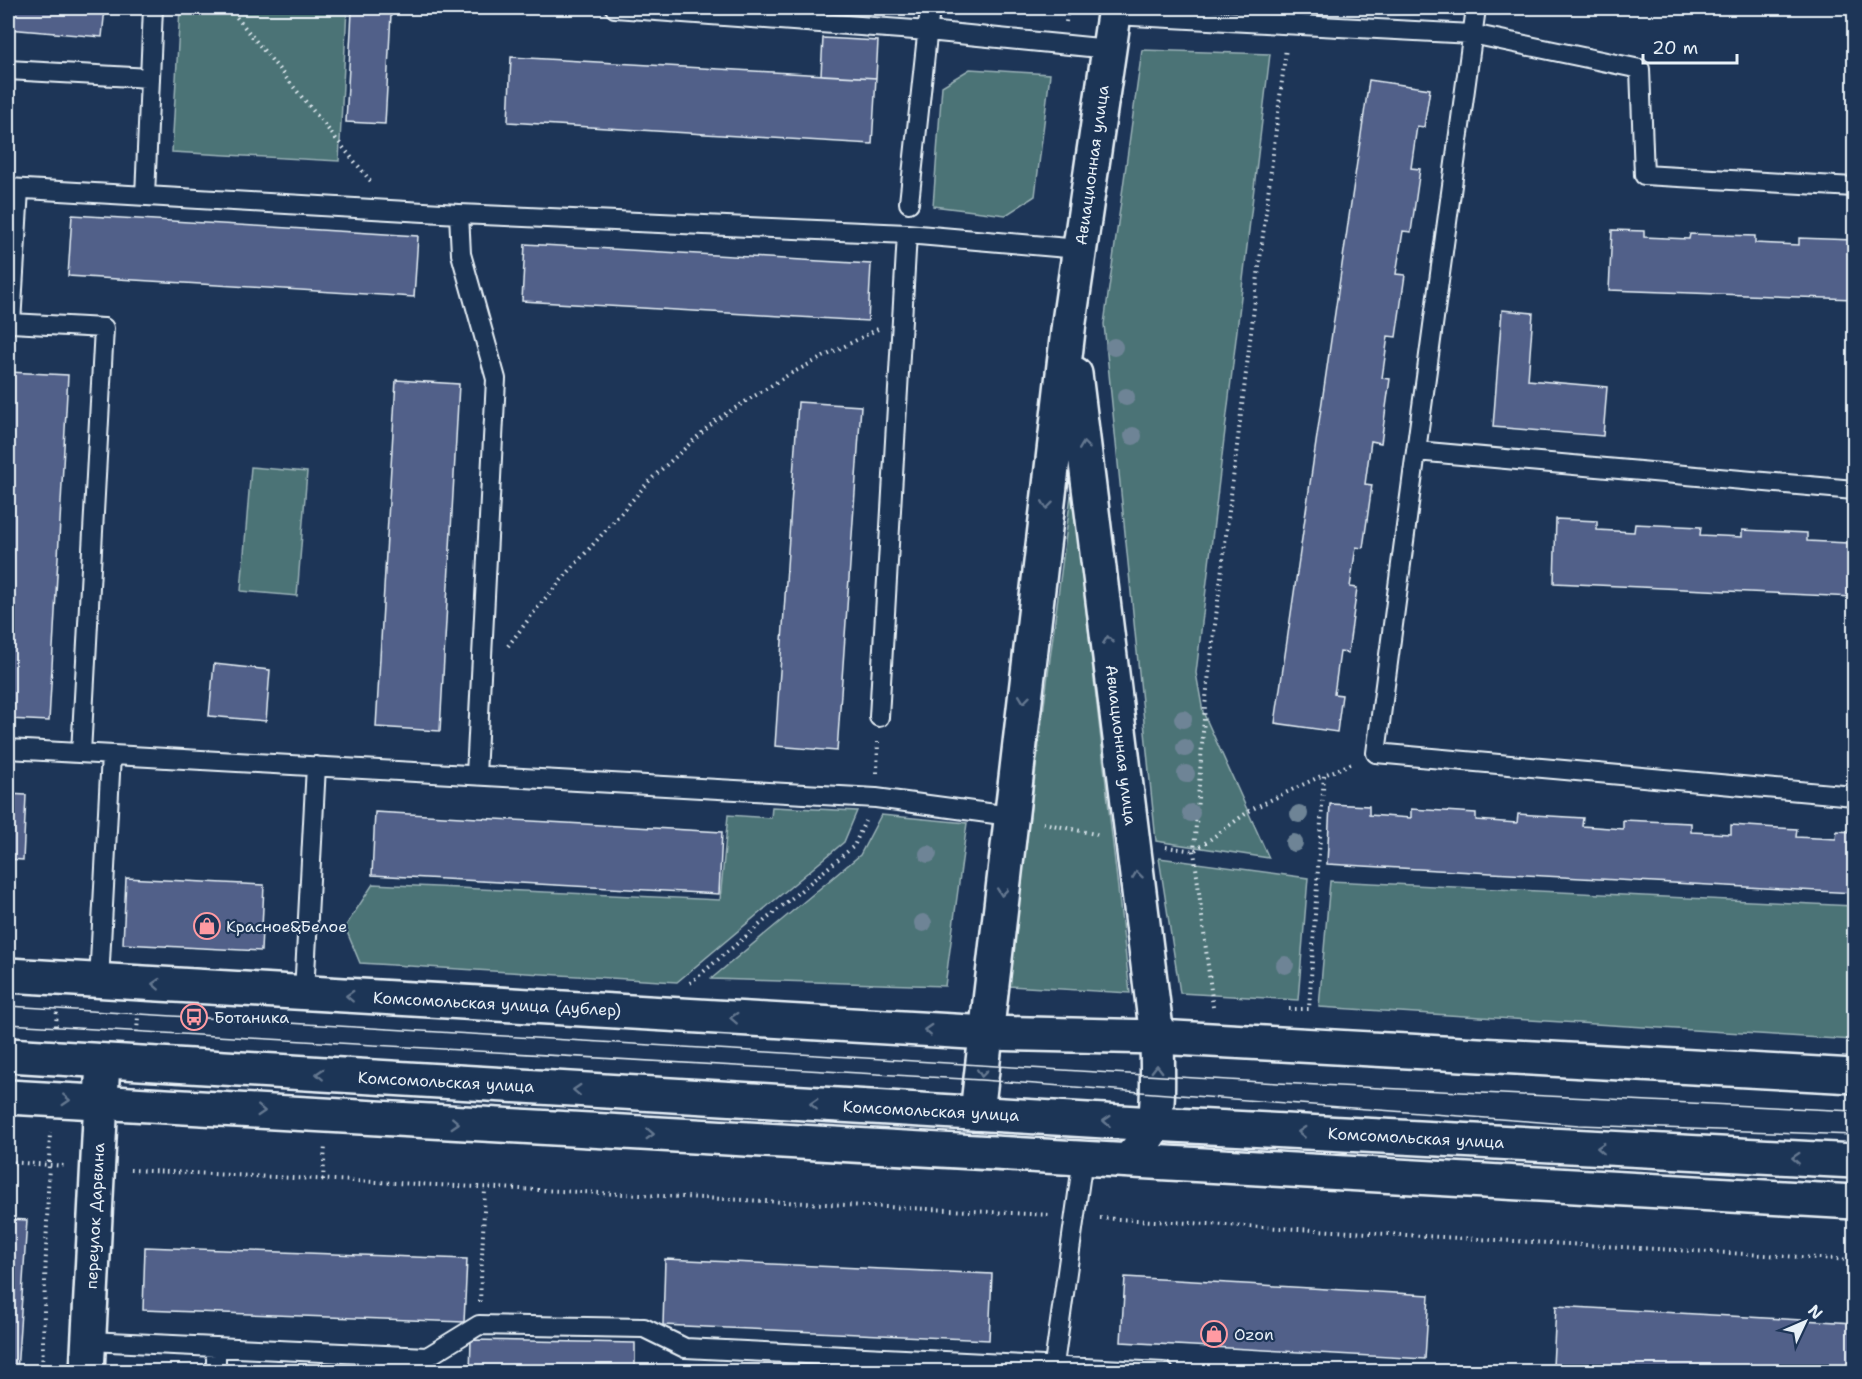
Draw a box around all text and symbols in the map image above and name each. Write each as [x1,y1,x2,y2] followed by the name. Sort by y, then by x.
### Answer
[1643,27,1738,65] scale bar
[1652,36,1698,60] text: 20 m
[1070,84,1114,246] street label: Авиационная улица
[1078,442,1091,451] one-way arrow
[1041,500,1054,509] one-way arrow
[1102,635,1115,645] one-way arrow
[1101,664,1141,826] street label: Авиационная улица
[1018,694,1031,703] one-way arrow
[1131,871,1144,880] one-way arrow
[996,888,1009,897] one-way arrow
[192,911,222,941] shop icon: Красное&Белое
[226,916,347,937] place label: Красное&Белое
[151,978,160,991] one-way arrow
[372,987,622,1021] street label: Комсомольская улица (дублер)
[346,989,355,1002] one-way arrow
[179,1002,209,1032] bus stop icon: Ботаника
[214,1007,289,1028] place label: Ботаника
[729,1012,738,1025] one-way arrow
[924,1023,933,1036] one-way arrow
[1151,1064,1163,1073] one-way arrow
[357,1067,535,1097] street label: Комсомольская улица
[315,1068,324,1081] one-way arrow
[976,1069,989,1078] one-way arrow
[573,1083,582,1096] one-way arrow
[61,1094,70,1107] one-way arrow
[842,1096,1020,1126] street label: Комсомольская улица
[809,1097,818,1110] one-way arrow
[256,1105,265,1118] one-way arrow
[1103,1115,1112,1128] one-way arrow
[451,1116,460,1129] one-way arrow
[1327,1123,1505,1153] street label: Комсомольская улица
[1297,1126,1306,1139] one-way arrow
[645,1127,654,1140] one-way arrow
[1597,1141,1606,1154] one-way arrow
[81,1142,109,1290] street label: переулок Дарвина
[1792,1151,1801,1164] one-way arrow
[1775,1292,1835,1352] north arrow
[1803,1300,1827,1324] text: N
[1199,1319,1229,1349] shop icon: Ozon
[1234,1324,1274,1345] place label: Ozon

